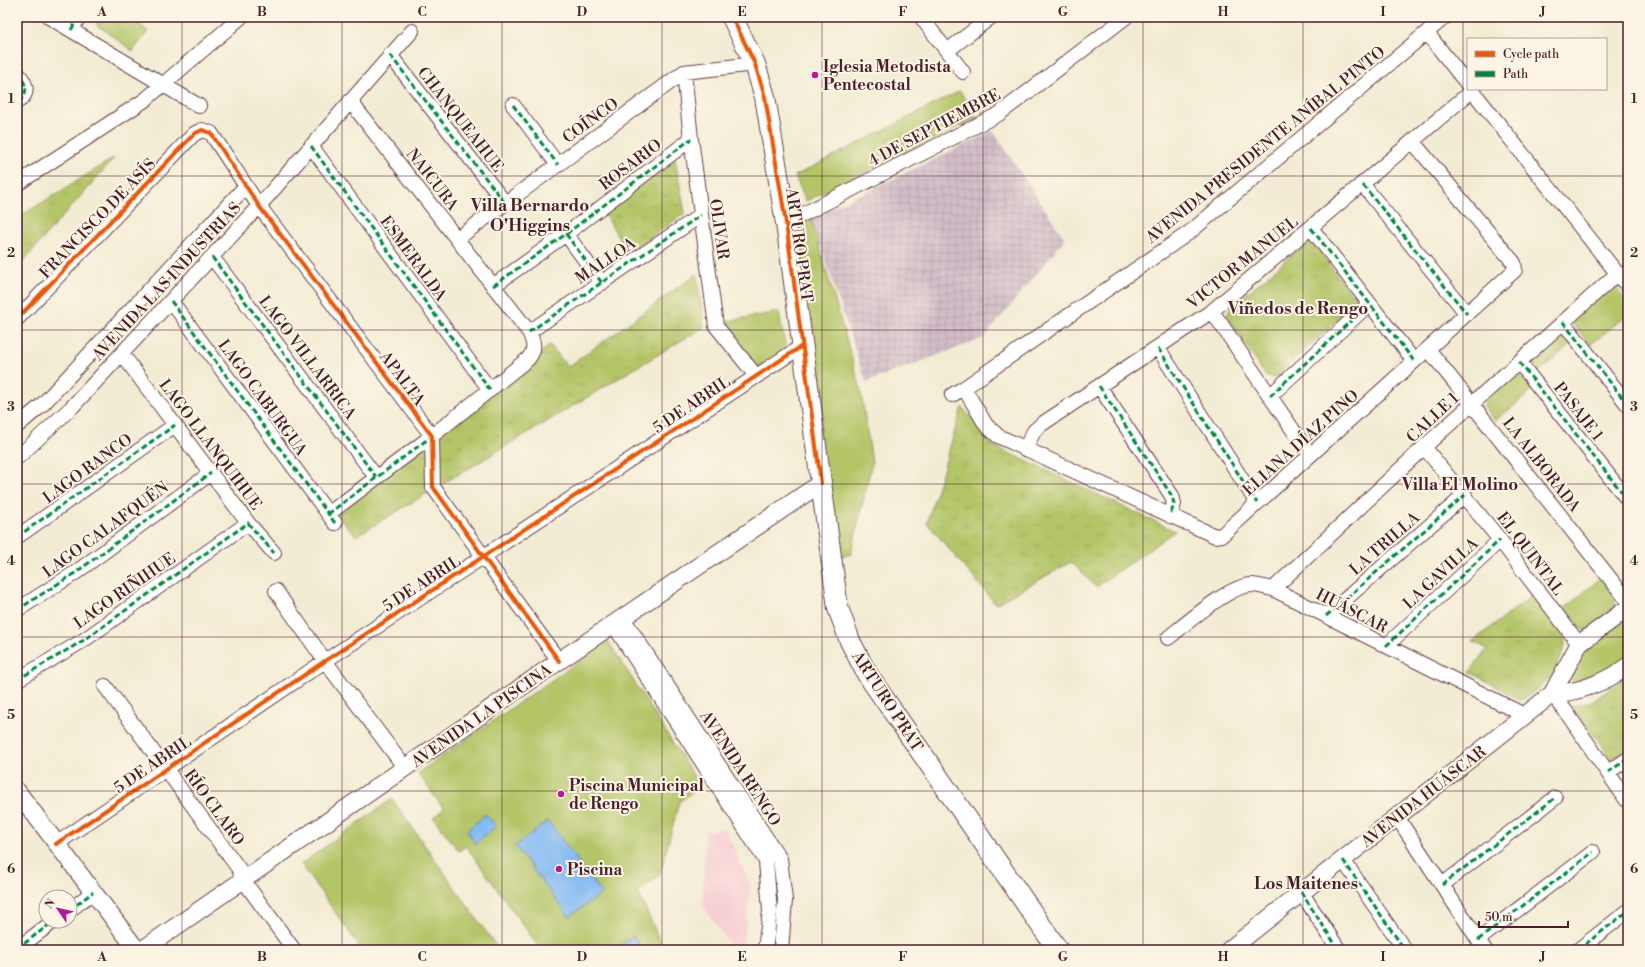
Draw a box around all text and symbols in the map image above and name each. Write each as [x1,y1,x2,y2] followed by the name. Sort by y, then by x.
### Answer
[96,4,107,20] text: A
[257,4,267,20] text: B
[417,4,427,20] text: C
[577,4,587,20] text: D
[737,4,747,20] text: E
[898,4,908,20] text: F
[1058,4,1069,20] text: G
[1218,4,1229,20] text: H
[1380,4,1386,20] text: I
[1538,4,1546,20] text: J
[1467,38,1607,90] legend
[1140,40,1389,248] street label: AVENIDA PRESIDENTE ANÍBAL PINTO
[1503,47,1559,62] text: Cycle path
[823,57,951,95] place label: Iglesia Metodista Pentecostal
[413,63,508,176] street label: CHANQUEAHUE
[1503,67,1528,82] text: Path
[810,70,820,80] marker: Iglesia Metodista Pentecostal
[865,85,1004,171] street label: 4 DE SEPTIEMBRE
[8,91,15,107] text: 1
[1631,91,1638,107] text: 1
[557,92,623,148] street label: COÍNCO
[595,135,666,195] street label: ROSARIO
[402,145,463,216] street label: NAICURA
[34,153,160,283] street label: FRANCISCO DE ASÍS
[781,186,817,304] street label: ARTURO PRAT
[470,195,589,237] district label: Villa Bernardo O'Higgins
[87,198,245,366] street label: AVENIDA LAS INDUSTRIAS
[705,198,733,262] street label: OLIVAR
[376,212,451,306] street label: ESMERALDA
[1182,212,1303,314] street label: VICTOR MANUEL
[571,233,641,288] street label: MALLOA
[7,245,15,261] text: 2
[1630,245,1638,261] text: 2
[254,292,361,424] street label: LAGO VILLARRICA
[1227,298,1368,320] district label: Viñedos de Rengo
[213,336,312,460] street label: LAGO CABURGUA
[375,347,430,411] street label: APALTA
[649,371,734,438] street label: 5 DE ABRIL
[154,375,266,514] street label: LAGO LLANQUIHUE
[1549,378,1607,445] street label: PASAJE 1
[1237,384,1363,500] street label: ELIANA DÍAZ PINO
[1402,388,1463,447] street label: CALLE 1
[7,399,15,415] text: 3
[1630,399,1638,415] text: 3
[1498,413,1585,517] street label: LA ALBORADA
[39,430,136,508] street label: LAGO RANCO
[1401,474,1518,496] district label: Villa El Molino
[38,476,173,582] street label: LAGO CALAFQUÉN
[1345,507,1425,580] street label: LA TRILLA
[1492,508,1568,600] street label: EL QUINTAL
[1399,533,1483,614] street label: LA GAVILLA
[68,546,179,633] street label: LAGO RIÑIHUE
[379,551,465,616] street label: 5 DE ABRIL
[7,553,16,569] text: 4
[1630,553,1639,569] text: 4
[1312,583,1392,638] street label: HUÁSCAR
[847,647,927,755] street label: ARTURO PRAT
[407,659,557,772] street label: AVENIDA LA PISCINA
[695,706,785,830] street label: AVENIDA RENGO
[7,707,15,723] text: 5
[1630,707,1638,723] text: 5
[110,731,195,798] street label: 5 DE ABRIL
[1355,740,1491,852] street label: AVENIDA HUÁSCAR
[180,764,250,850] street label: RÍO CLARO
[569,776,704,814] place label: Piscina Municipal de Rengo
[556,789,566,799] marker: Piscina Municipal de Rengo
[567,860,622,880] place label: Piscina
[7,861,15,877] text: 6
[1630,861,1638,877] text: 6
[554,864,564,874] marker: Piscina
[1254,873,1358,895] district label: Los Maitenes
[38,889,78,929] north arrow
[42,896,59,911] text: N
[1479,903,1568,929] scale bar
[1485,910,1513,925] text: 50 m
[96,949,107,965] text: A
[257,949,267,965] text: B
[417,949,427,965] text: C
[577,949,587,965] text: D
[737,949,747,965] text: E
[898,949,908,965] text: F
[1058,949,1069,965] text: G
[1218,949,1229,965] text: H
[1380,949,1386,965] text: I
[1538,949,1546,965] text: J

